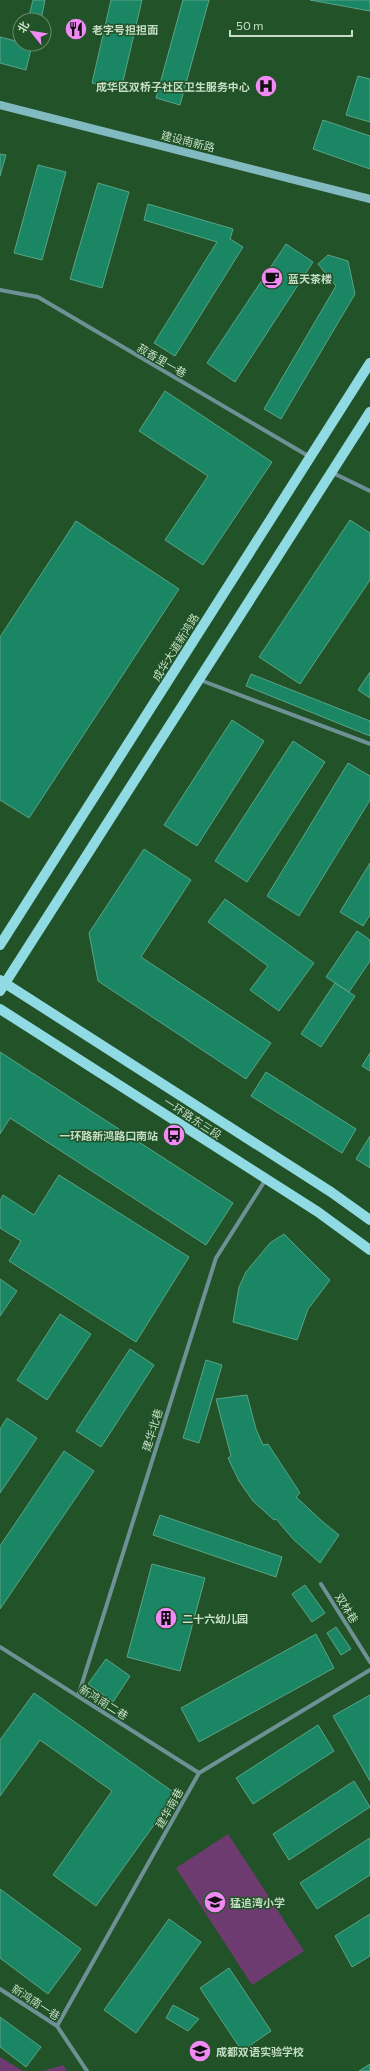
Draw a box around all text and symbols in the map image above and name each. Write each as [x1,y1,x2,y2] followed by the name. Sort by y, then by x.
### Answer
[12,12,52,52] north arrow
[230,12,352,38] scale bar
[63,16,89,42] restaurant icon: 老字号担担面
[236,18,264,32] text: 50 m
[15,19,31,35] text: 北
[92,23,158,36] place label: 老字号担担面
[253,73,279,99] hospital icon: 成华区双桥子社区卫生服务中心
[96,80,250,93] place label: 成华区双桥子社区卫生服务中心
[160,128,216,154] street label: 建设南新路
[259,265,285,291] cafe icon: 蓝天茶楼
[288,272,332,285] place label: 蓝天茶楼
[135,341,189,379] street label: 菽香里一巷
[149,611,201,683] street label: 成华大道新鸿路
[162,1095,224,1141] street label: 一环路东三段
[161,1122,187,1148] bus stop icon: 一环路新鸿路口南站
[59,1129,158,1142] place label: 一环路新鸿路口南站
[139,1407,165,1453] street label: 建华北巷
[333,1591,361,1625] street label: 双林巷
[153,1605,179,1631] building icon: 二十六幼儿园
[182,1612,248,1625] place label: 二十六幼儿园
[77,1682,131,1722] street label: 新鸿南二巷
[153,1786,185,1830] street label: 建华南巷
[202,1889,228,1915] school or university icon: 猛追湾小学
[230,1896,285,1909] place label: 猛追湾小学
[9,1982,63,2022] street label: 新鸿南一巷
[187,2038,213,2064] school or university icon: 成都双语实验学校
[216,2045,304,2058] place label: 成都双语实验学校

